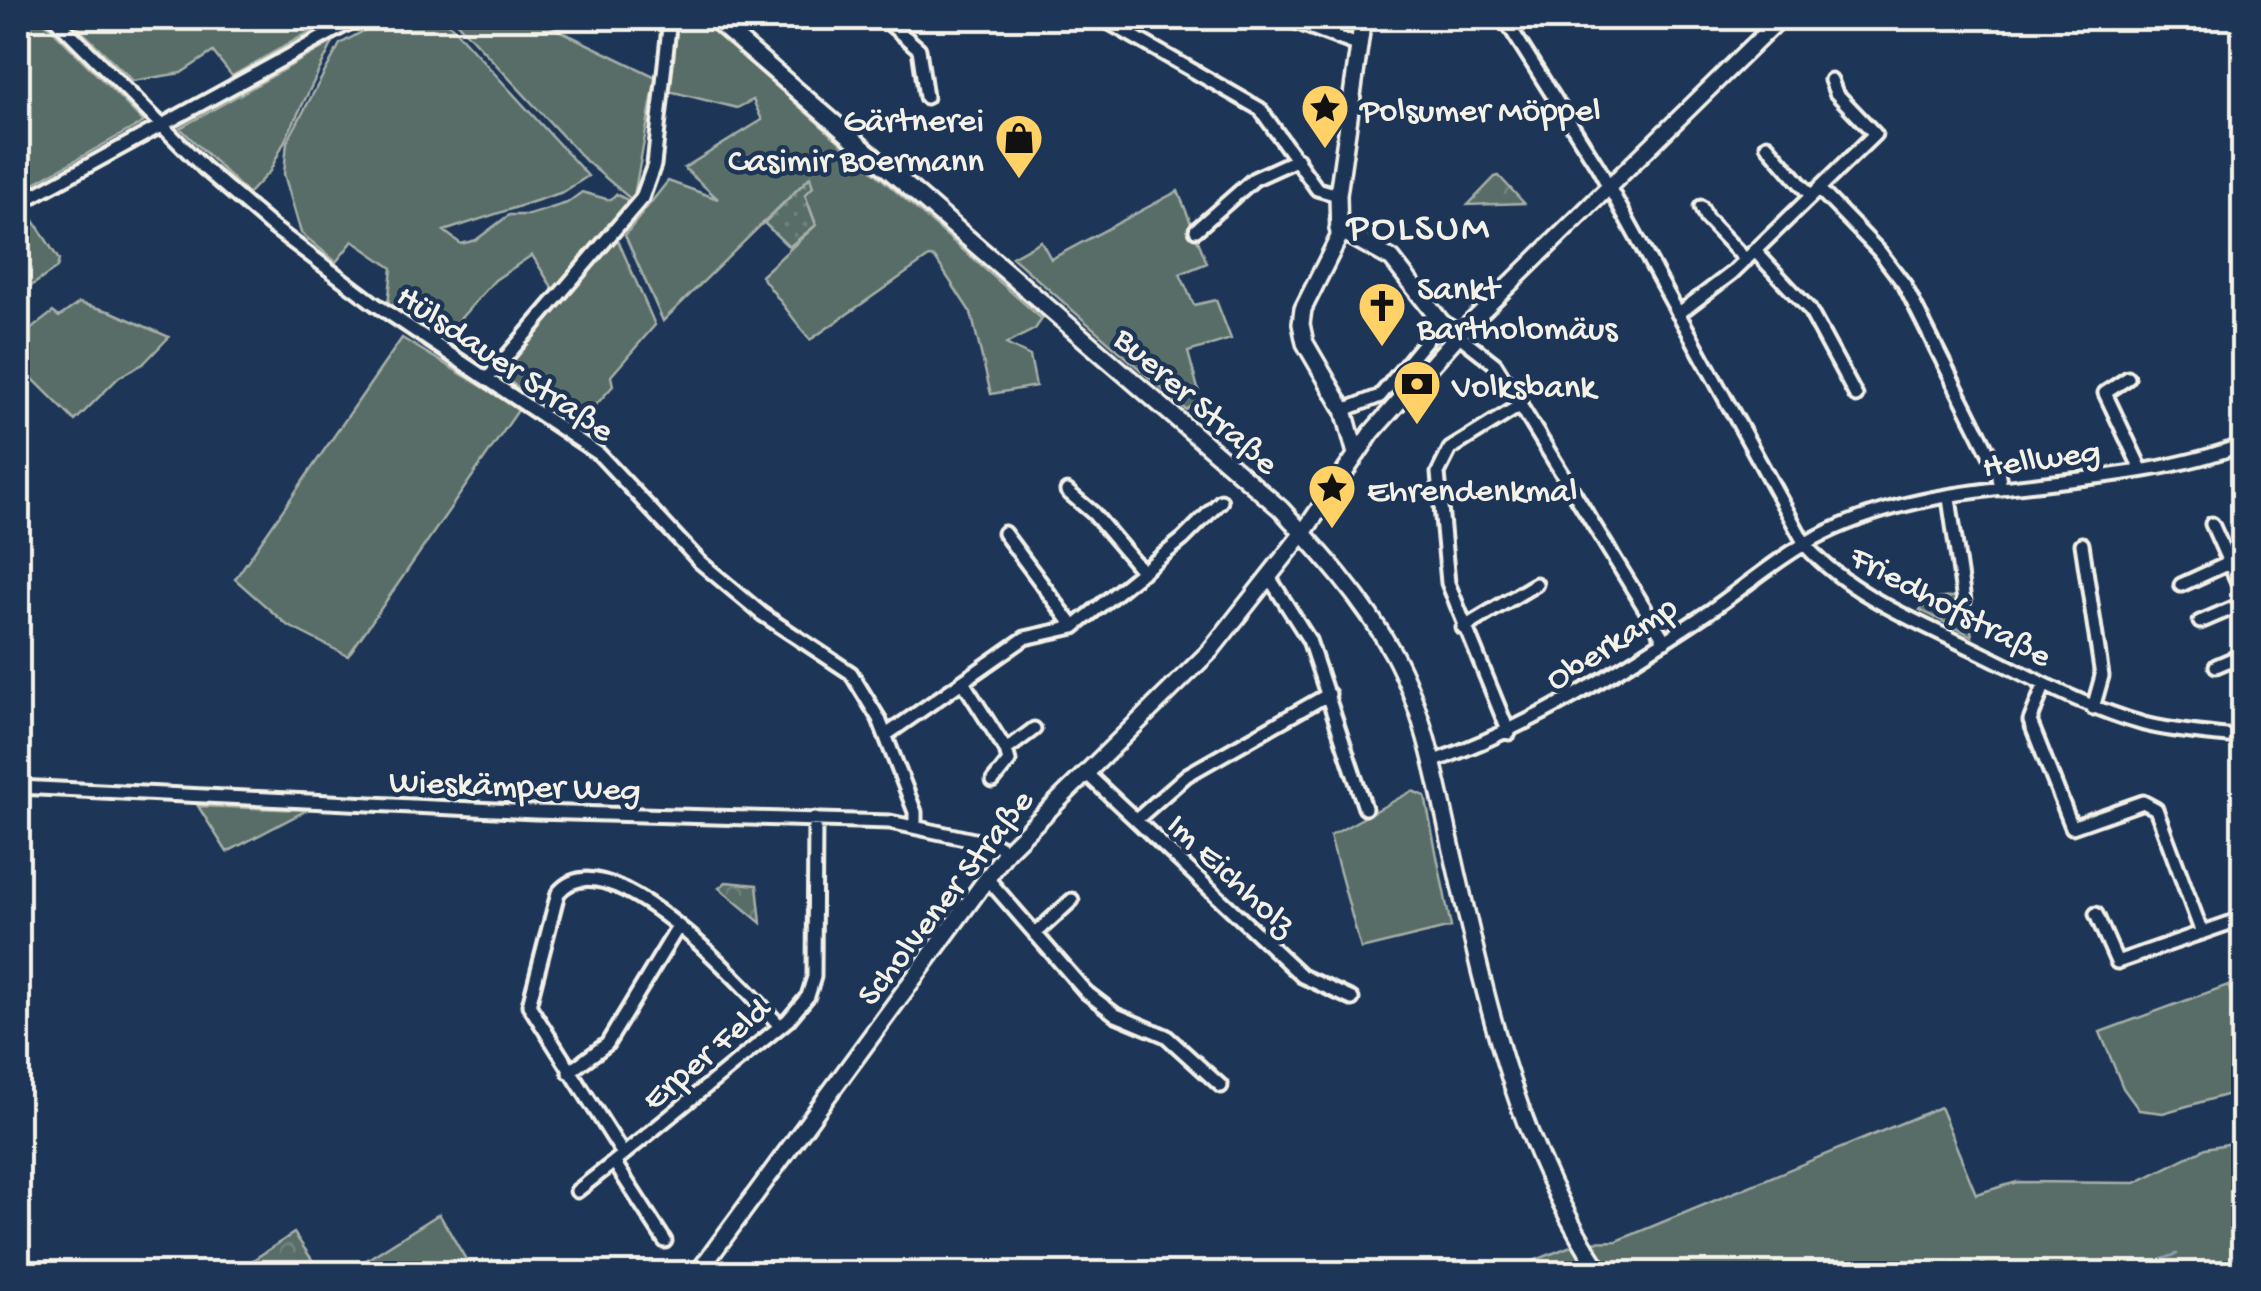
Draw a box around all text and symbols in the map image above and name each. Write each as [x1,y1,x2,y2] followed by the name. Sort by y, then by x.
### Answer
[1299,82,1351,150] place icon: Polsumer Möppel
[1359,93,1601,134] place label: Polsumer Möppel
[728,103,984,184] place label: Gärtnerei Casimir Boermann
[993,112,1045,180] shop icon: Gärtnerei Casimir Boermann
[1344,207,1492,254] district label: POLSUM
[1416,271,1619,352] place label: Sankt Bartholomäus
[387,278,621,454] street label: Hülsdauer Straße
[1356,280,1408,348] church icon: Sankt Bartholomäus
[1103,320,1286,487] street label: Buerer Straße
[1391,358,1443,426] bank icon: Volksbank
[1451,369,1599,410] place label: Volksbank
[1980,433,2103,490] street label: Hellweg
[1306,462,1358,530] place icon: Ehrendenkmal
[1367,473,1577,514] place label: Ehrendenkmal
[1841,538,2058,680] street label: Friedhofstraße
[1540,589,1686,702] street label: Oberkamp
[388,764,641,813] street label: Wieskämper Weg
[850,782,1045,1016] street label: Scholvener Straße
[1156,807,1304,948] street label: Im Eichholz
[635,989,782,1122] street label: Erper Feld

